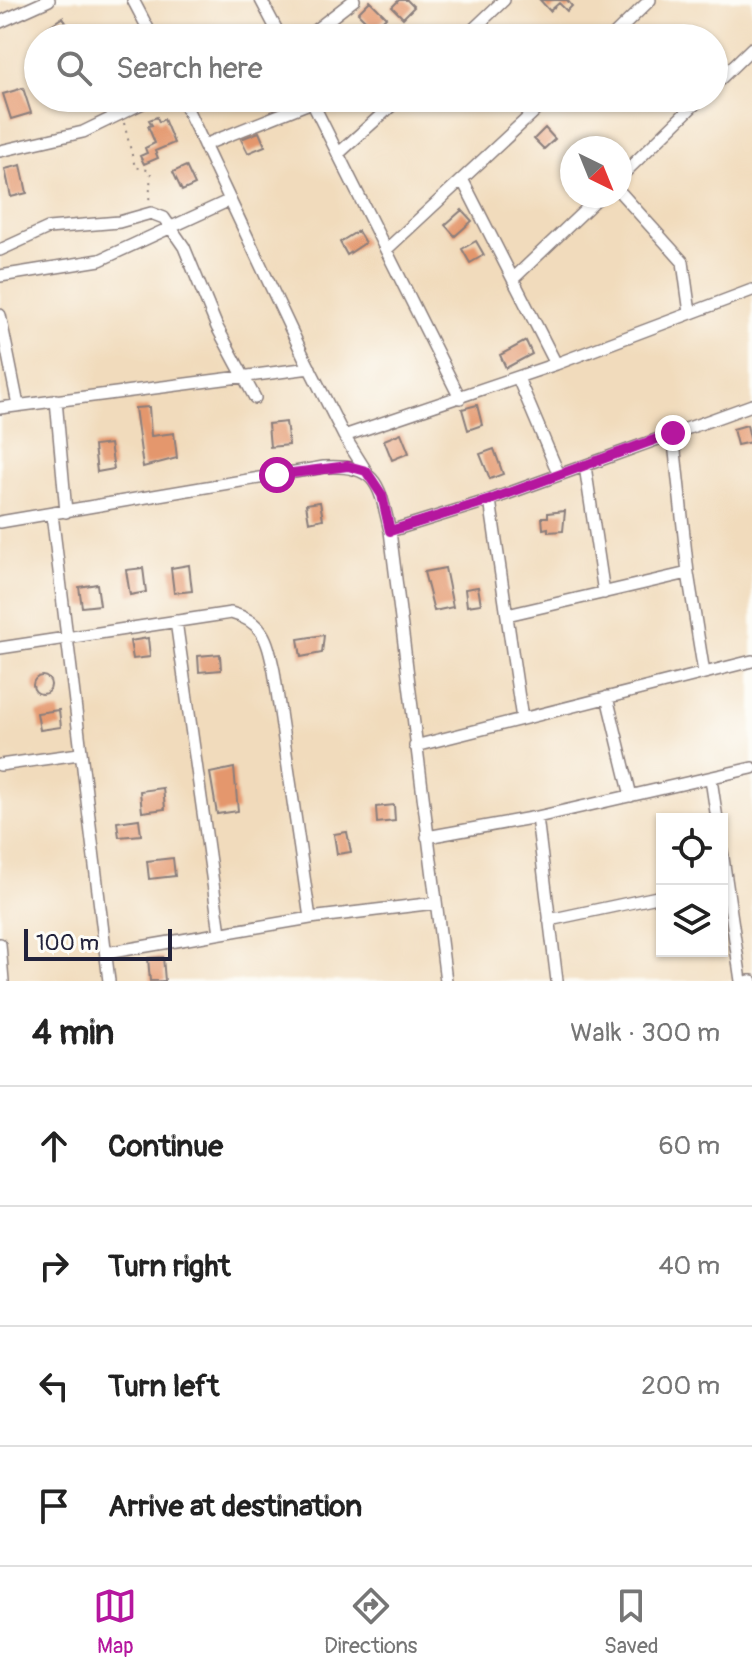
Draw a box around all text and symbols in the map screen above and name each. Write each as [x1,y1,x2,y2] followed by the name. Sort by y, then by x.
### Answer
[24,24,728,112] search box
[52,46,96,90] icon: search
[116,50,263,87] text: Search here
[560,136,632,208] north arrow
[655,415,691,451] route end
[259,457,295,493] route start
[656,813,728,957] map controls
[656,813,728,885] button: locate
[656,885,728,957] button: layers
[24,925,172,961] scale bar
[36,929,99,957] text: 100 m
[32,1012,114,1055] text: 4 min
[570,1017,720,1049] text: Walk · 300 m
[32,1124,76,1168] icon: ahead
[108,1128,223,1165] text: Continue
[658,1130,720,1162] text: 60 m
[32,1244,76,1288] icon: right
[108,1248,231,1285] text: Turn right
[658,1250,720,1282] text: 40 m
[32,1364,76,1408] icon: left
[108,1368,219,1405] text: Turn left
[641,1370,720,1402] text: 200 m
[32,1484,76,1528] icon: arrive
[108,1488,362,1525] text: Arrive at destination
[93,1584,137,1660] tab: Map
[324,1584,417,1660] tab: Directions
[604,1584,659,1660] tab: Saved

